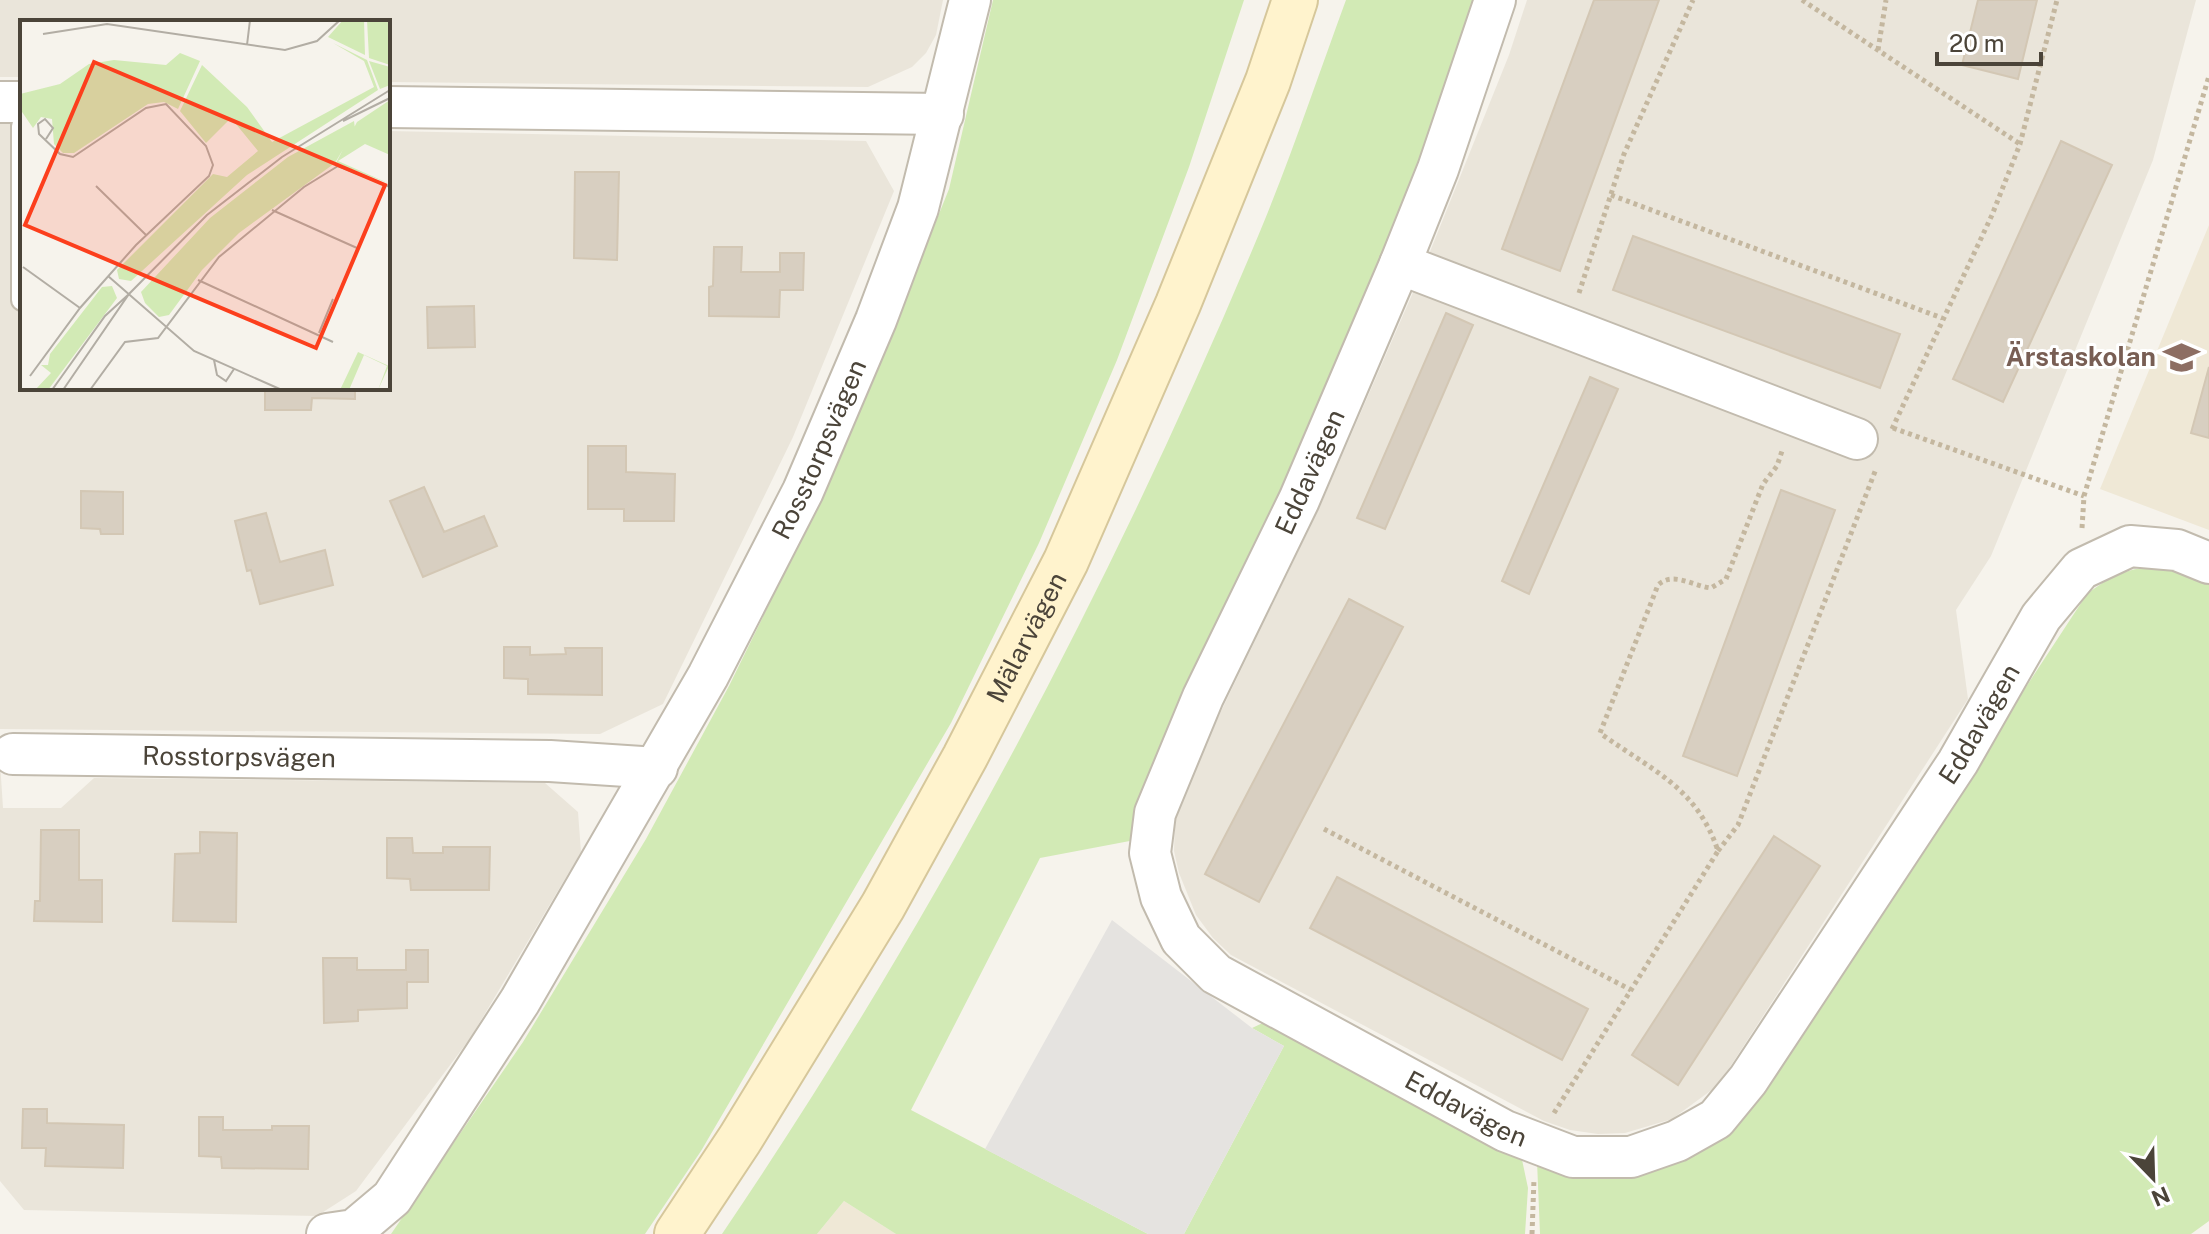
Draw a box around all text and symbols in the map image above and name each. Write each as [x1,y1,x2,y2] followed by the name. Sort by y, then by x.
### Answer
[1937,16,2041,66] scale bar
[20,20,390,390] inset map
[1949,29,2005,57] text: 20 m
[2163,338,2201,376] school or university icon: Ärstaskolan
[2006,341,2156,372] place label: Ärstaskolan
[765,355,872,544] street label: Rosstorpsvägen
[1268,404,1351,539] street label: Eddavägen
[980,567,1073,708] street label: Mälarvägen
[1932,658,2026,790] street label: Eddavägen
[142,740,336,773] street label: Rosstorpsvägen
[1400,1064,1531,1153] street label: Eddavägen
[2113,1138,2193,1218] north arrow
[2148,1181,2174,1212] text: N

